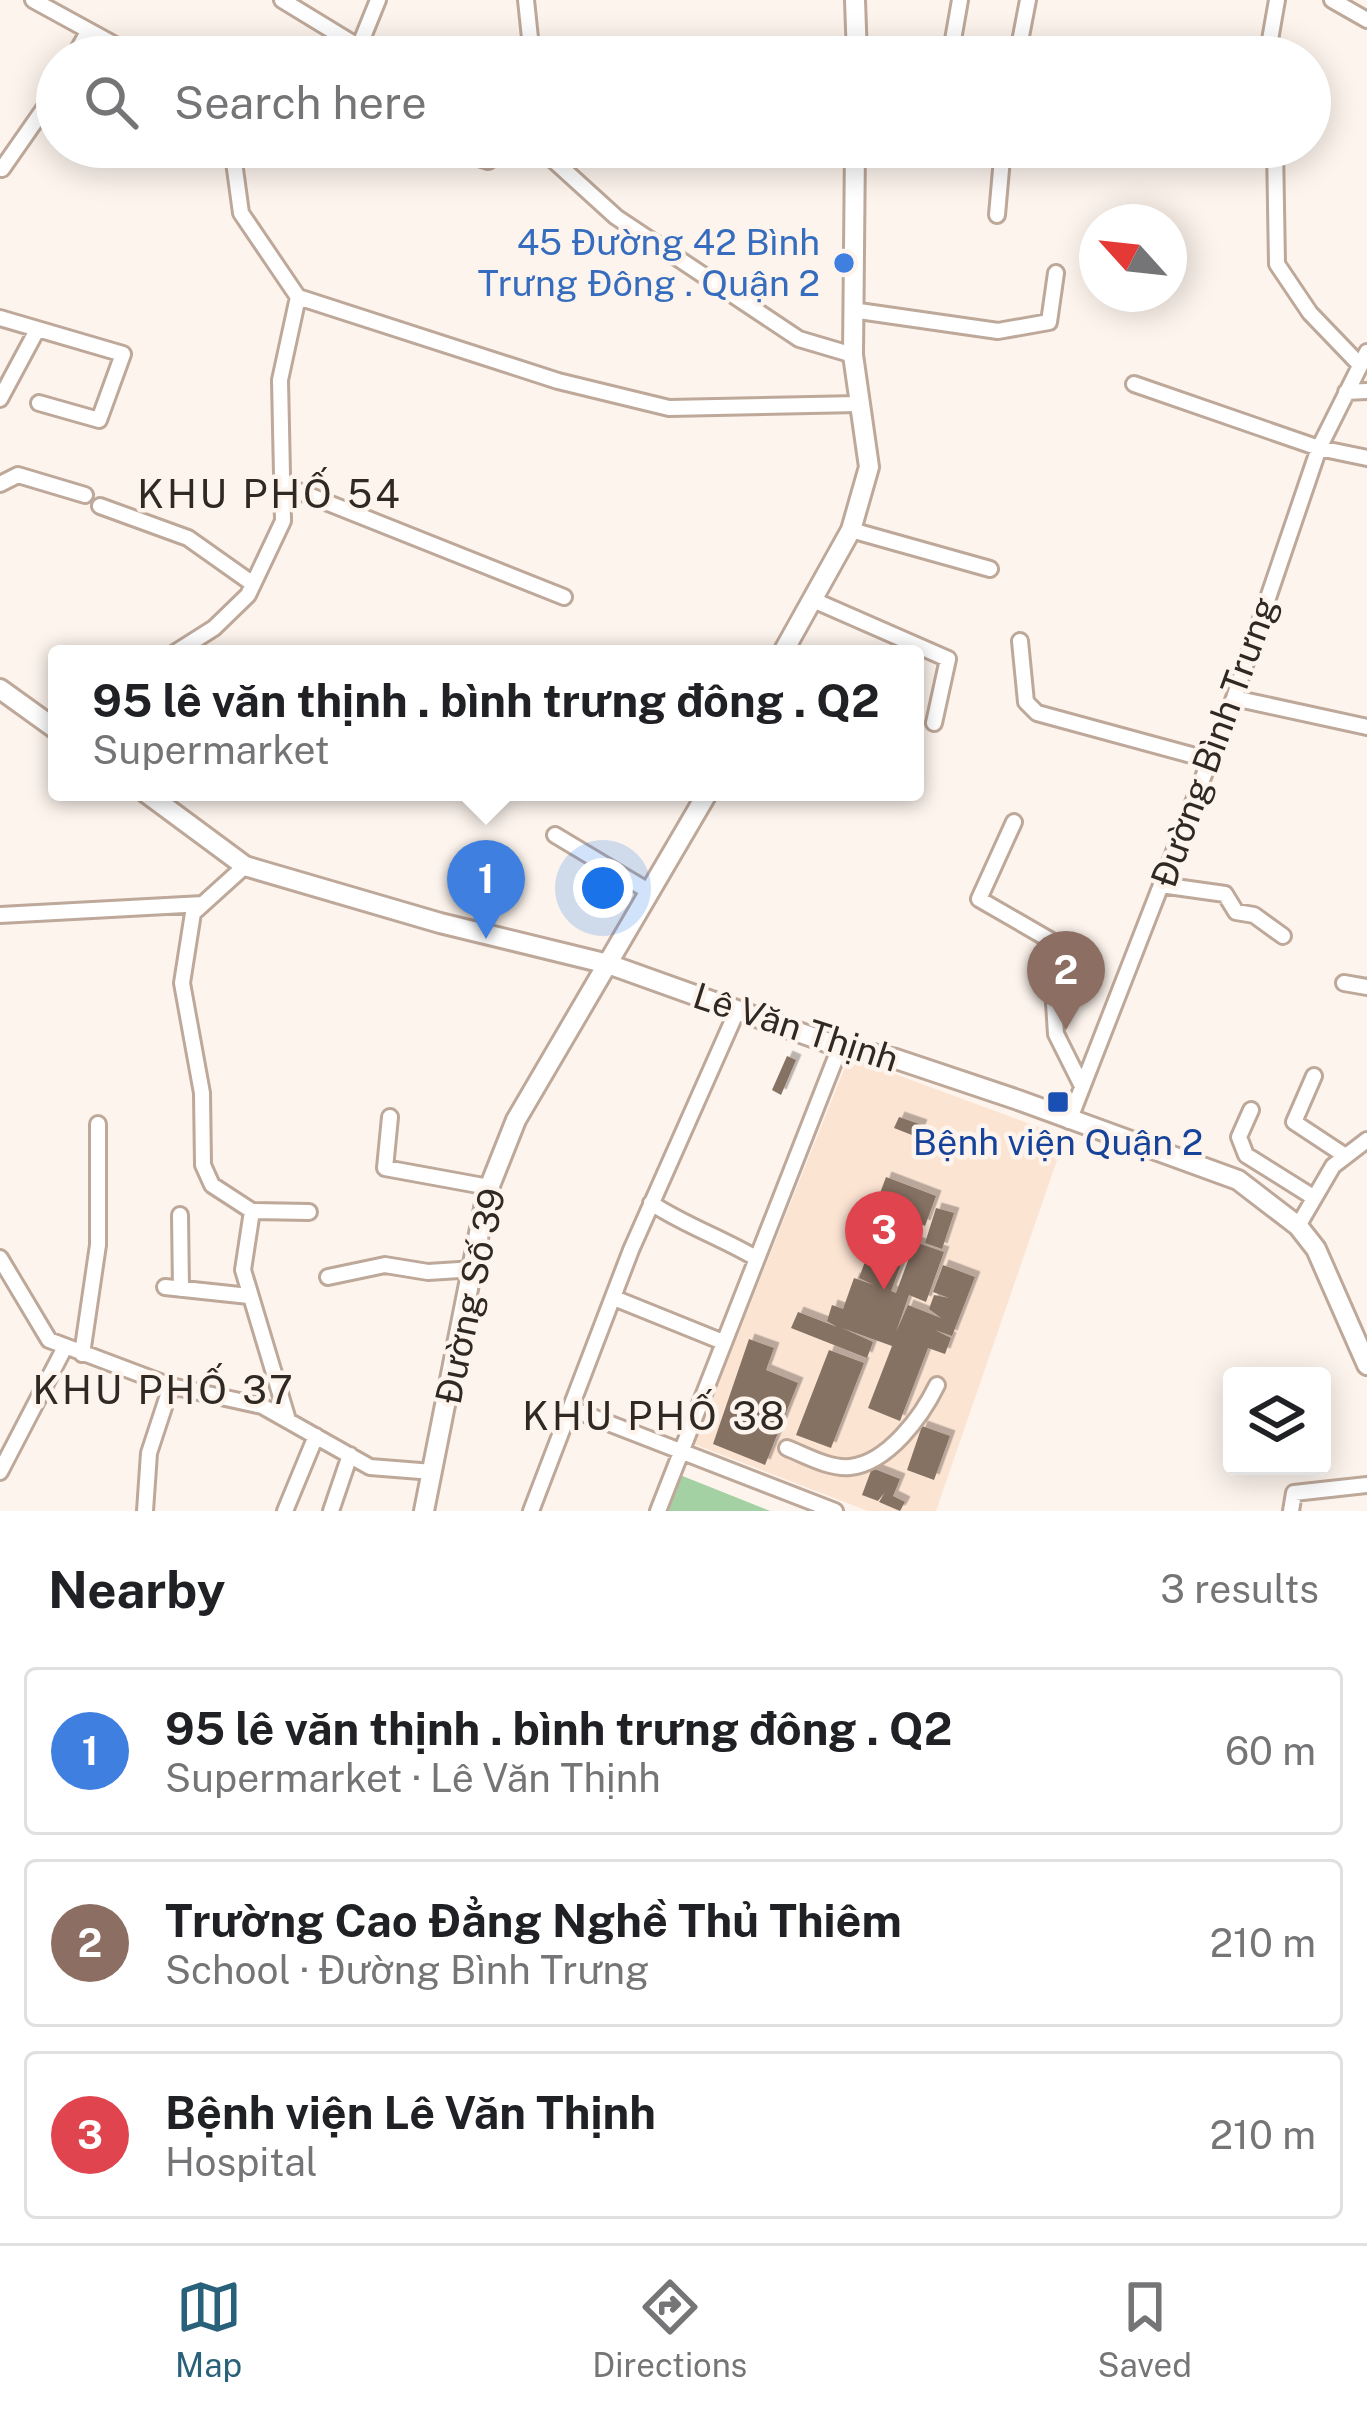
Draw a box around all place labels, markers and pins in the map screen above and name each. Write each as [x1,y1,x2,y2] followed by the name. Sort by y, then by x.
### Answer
[478,221,820,304] place label: 45 Đường 42 Bình Trưng Đông . Quận 2
[831,250,857,276] marker: 45 Đường 42 Bình Trưng Đông . Quận 2
[447,840,525,939] pin: 1
[1027,931,1105,1030] pin: 2
[1045,1089,1071,1115] marker: Bệnh viện Quận 2
[913,1121,1203,1163] place label: Bệnh viện Quận 2
[845,1191,923,1290] pin: 3

